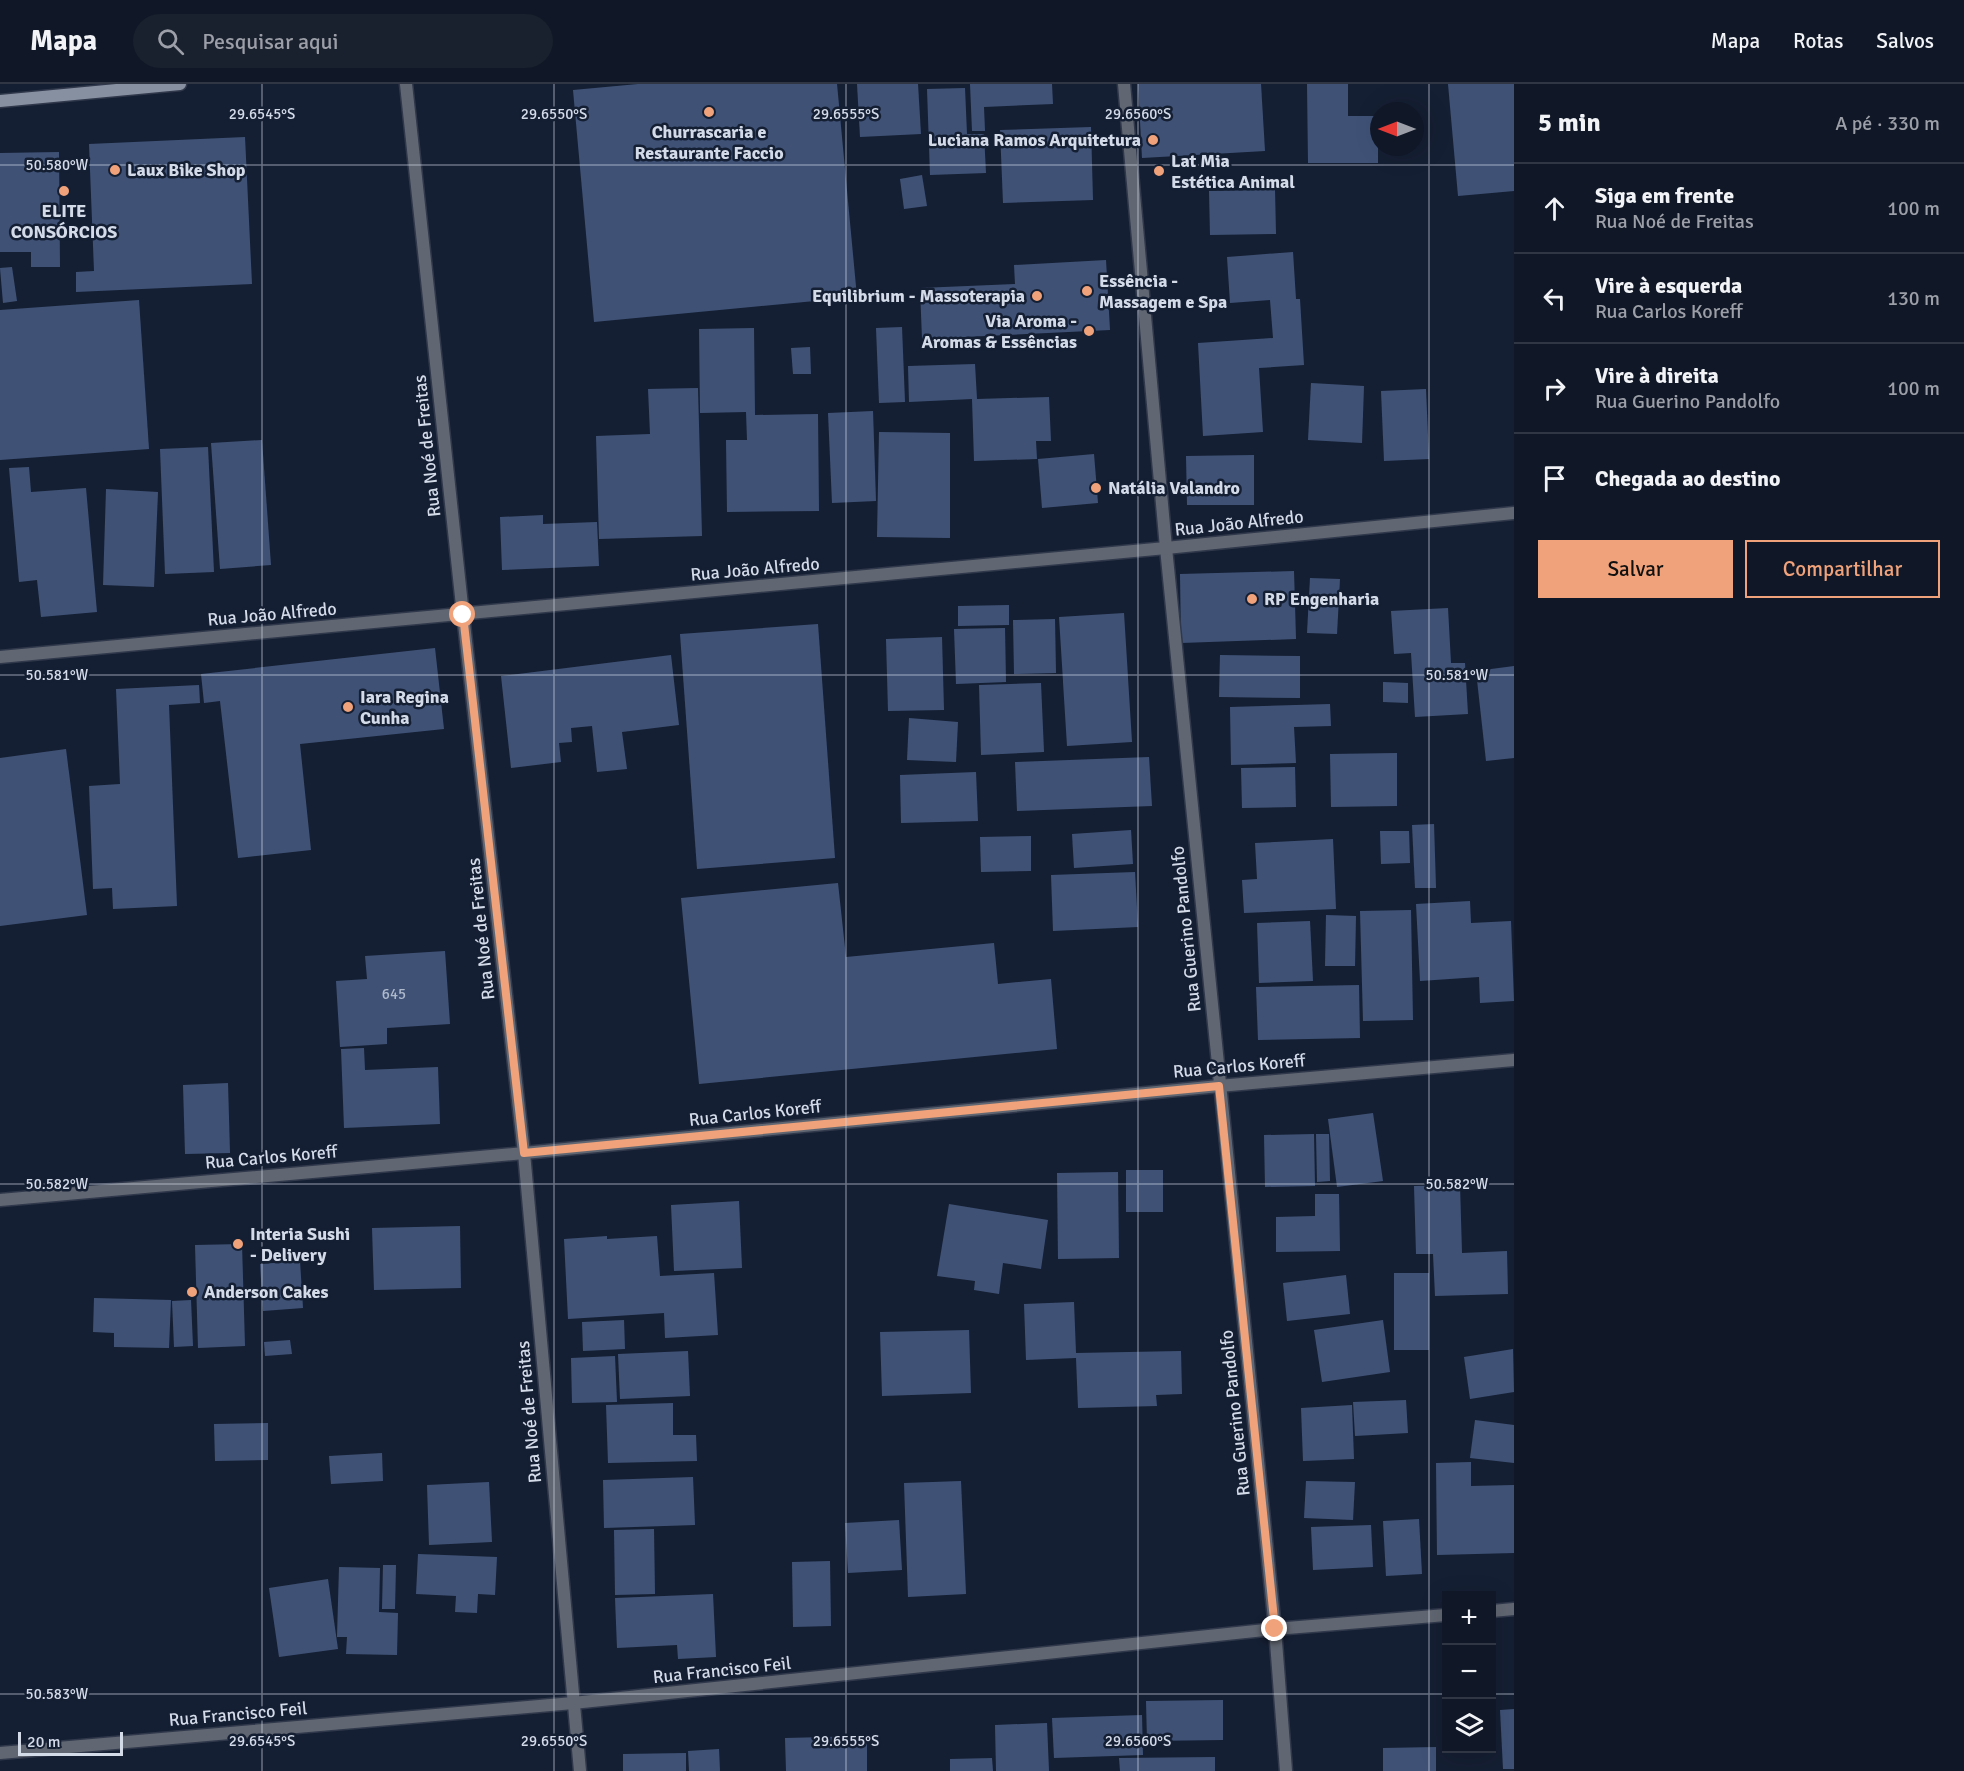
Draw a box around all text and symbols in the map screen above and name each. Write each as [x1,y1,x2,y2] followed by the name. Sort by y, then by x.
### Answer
[133,14,553,68] search box
[30,24,97,58] text: Mapa
[154,25,187,58] icon: search
[202,28,339,55] text: Pesquisar aqui
[1711,28,1760,54] text: Mapa
[1793,28,1843,54] text: Rotas
[1876,28,1934,54] text: Salvos
[1370,102,1424,156] north arrow
[229,105,295,123] text: 29.6545°S
[521,105,587,123] text: 29.6550°S
[702,105,716,119] marker: Churrascaria e Restaurante Faccio
[813,105,879,123] text: 29.6555°S
[1105,105,1171,123] text: 29.6560°S
[1538,107,1601,139] text: 5 min
[1835,111,1940,136] text: A pé · 330 m
[634,121,784,164] place label: Churrascaria e Restaurante Faccio
[928,129,1141,151] place label: Luciana Ramos Arquitetura
[1146,133,1160,147] marker: Luciana Ramos Arquitetura
[1171,150,1295,193] place label: Lat Mia Estética Animal
[26,156,89,174] text: 50.580°W
[127,159,246,181] place label: Laux Bike Shop
[108,163,122,177] marker: Laux Bike Shop
[1152,164,1166,178] marker: Lat Mia Estética Animal
[1595,182,1734,209] text: Siga em frente
[57,184,71,198] marker: ELITE CONSÓRCIOS
[1538,192,1571,225] icon: ahead
[1887,196,1940,221] text: 100 m
[11,200,117,243] place label: ELITE CONSÓRCIOS
[1595,209,1754,234] text: Rua Noé de Freitas
[1099,270,1227,313] place label: Essência - Massagem e Spa
[1595,272,1742,299] text: Vire à esquerda
[1538,282,1571,315] icon: left
[1080,284,1094,298] marker: Essência - Massagem e Spa
[812,285,1025,307] place label: Equilibrium - Massoterapia
[1887,286,1940,311] text: 130 m
[1030,289,1044,303] marker: Equilibrium - Massoterapia
[1595,299,1743,324] text: Rua Carlos Koreff
[921,310,1077,353] place label: Via Aroma - Aromas & Essências
[1082,324,1096,338] marker: Via Aroma - Aromas & Essências
[1595,362,1719,389] text: Vire à direita
[1538,372,1571,405] icon: right
[409,374,445,518] street label: Rua Noé de Freitas
[1887,376,1940,401] text: 100 m
[1595,389,1780,414] text: Rua Guerino Pandolfo
[1538,462,1571,495] icon: arrive
[1595,465,1781,492] text: Chegada ao destino
[1108,477,1240,499] place label: Natália Valandro
[1089,481,1103,495] marker: Natália Valandro
[1173,505,1305,541] street label: Rua João Alfredo
[1538,540,1733,598] button: Salvar
[1745,540,1940,598] button: Compartilhar
[689,552,821,586] street label: Rua João Alfredo
[1264,588,1379,610] place label: RP Engenharia
[1245,592,1259,606] marker: RP Engenharia
[206,597,338,631] street label: Rua João Alfredo
[449,601,475,627] route start
[26,666,89,684] text: 50.581°W
[1426,666,1489,684] text: 50.581°W
[360,686,449,729] place label: Iara Regina Cunha
[341,700,355,714] marker: Iara Regina Cunha
[1166,845,1206,1013] street label: Rua Guerino Pandolfo
[463,857,499,1001] street label: Rua Noé de Freitas
[382,985,406,1003] house number: 645
[1172,1049,1308,1083] street label: Rua Carlos Koreff
[688,1095,824,1131] street label: Rua Carlos Koreff
[204,1140,340,1174] street label: Rua Carlos Koreff
[26,1175,89,1193] text: 50.582°W
[1426,1175,1489,1193] text: 50.582°W
[250,1223,350,1266] place label: Interia Sushi - Delivery
[231,1237,245,1251] marker: Interia Sushi - Delivery
[204,1281,329,1303] place label: Anderson Cakes
[185,1285,199,1299] marker: Anderson Cakes
[1215,1329,1255,1497] street label: Rua Guerino Pandolfo
[512,1340,546,1484] street label: Rua Noé de Freitas
[1442,1591,1496,1753] map controls
[1442,1591,1496,1645] button: +
[1261,1615,1287,1641] route end
[1442,1645,1496,1699] button: −
[652,1652,792,1688] street label: Rua Francisco Feil
[26,1685,89,1703] text: 50.583°W
[168,1697,308,1731] street label: Rua Francisco Feil
[1442,1699,1496,1753] button: layers
[18,1729,123,1756] scale bar
[27,1732,61,1752] text: 20 m
[229,1732,295,1750] text: 29.6545°S
[521,1732,587,1750] text: 29.6550°S
[813,1732,879,1750] text: 29.6555°S
[1105,1732,1171,1750] text: 29.6560°S

